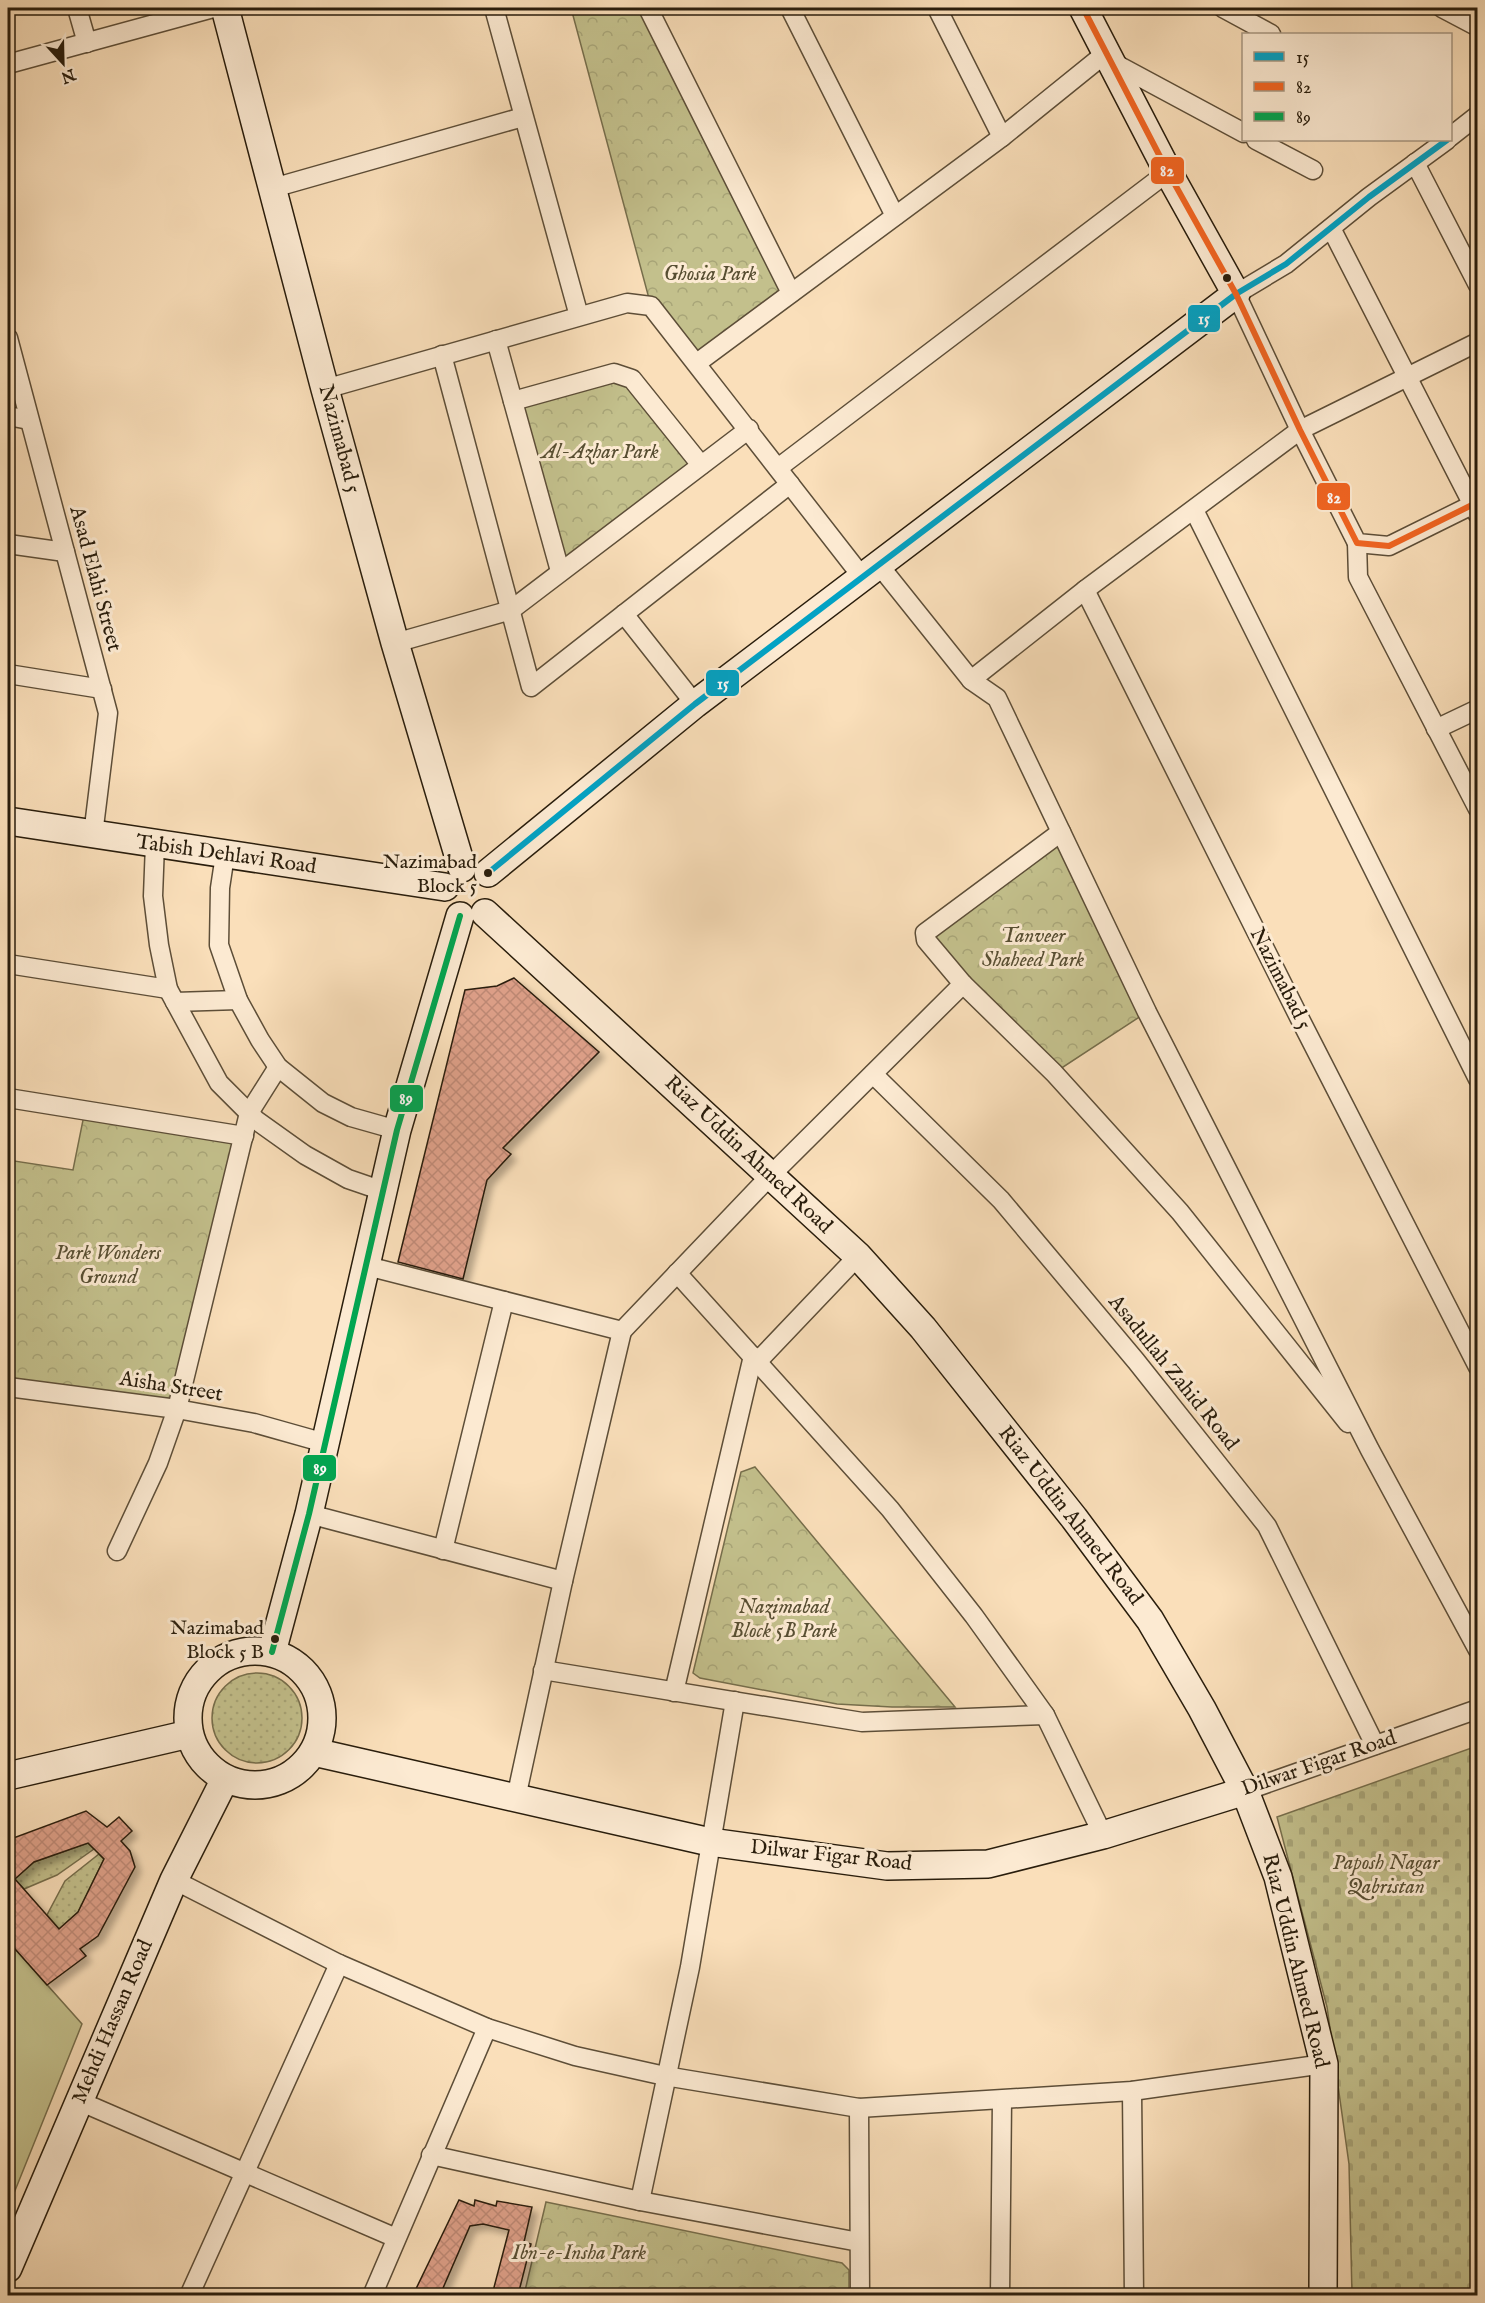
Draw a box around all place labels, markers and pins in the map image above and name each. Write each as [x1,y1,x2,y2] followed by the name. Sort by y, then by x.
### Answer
[1221,272,1233,284] unlabelled marker
[383,850,477,899] place label: Nazimabad Block 5
[482,867,494,879] marker: Nazimabad Block 5
[170,1616,264,1665] place label: Nazimabad Block 5 B
[269,1633,281,1645] marker: Nazimabad Block 5 B

